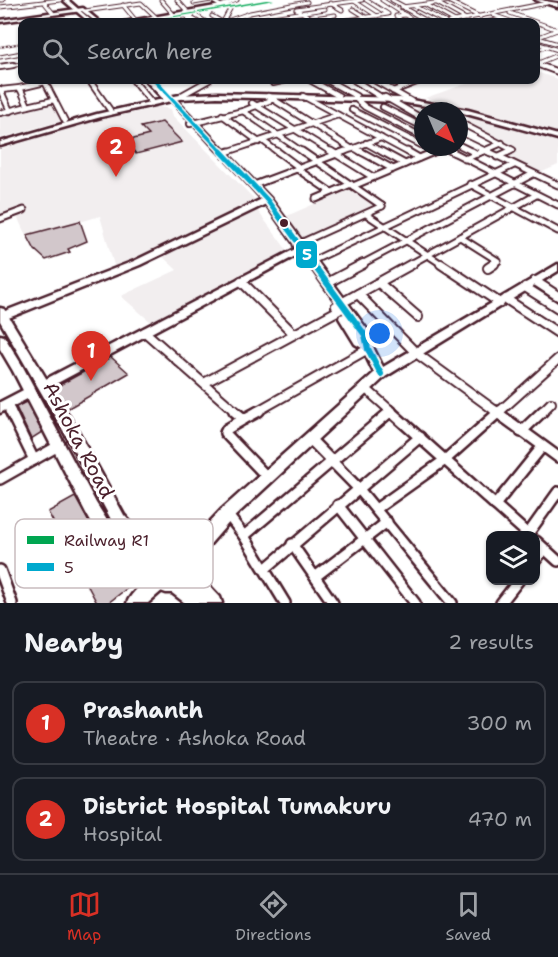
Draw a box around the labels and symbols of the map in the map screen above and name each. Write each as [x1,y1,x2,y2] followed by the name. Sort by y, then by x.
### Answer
[414,102,468,156] north arrow
[96,128,136,177] pin: 2
[278,217,290,229] unlabelled marker
[295,240,318,269] line badge: 5
[302,244,312,265] text: 5
[365,319,394,348] your location
[72,332,110,381] pin: 1
[37,377,121,503] street label: Ashoka Road
[15,519,213,588] legend
[64,530,149,551] text: Railway R1
[64,557,74,578] text: 5

